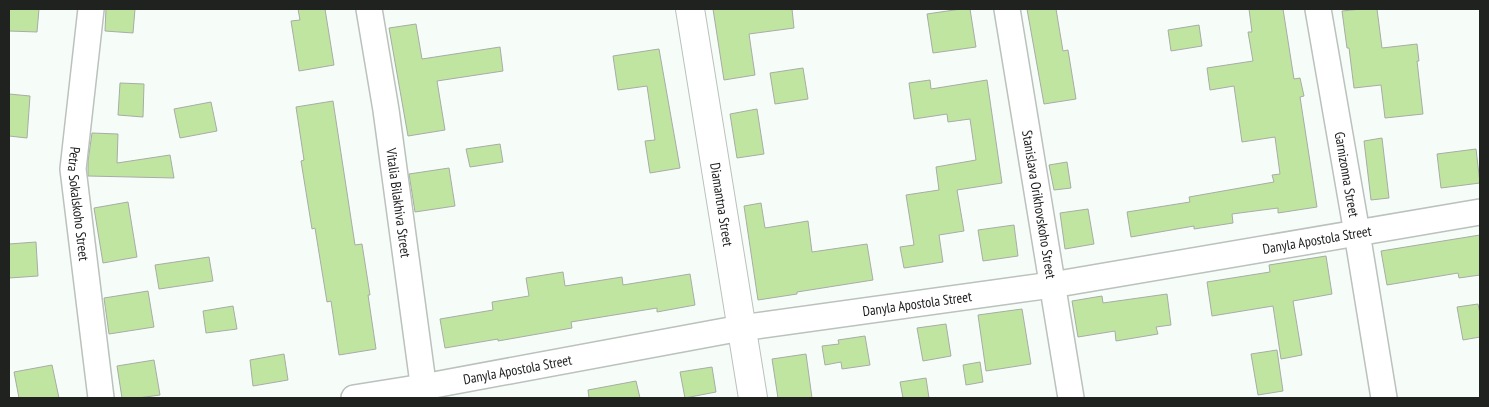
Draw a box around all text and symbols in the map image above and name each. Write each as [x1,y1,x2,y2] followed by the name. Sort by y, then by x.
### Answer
[1018,129,1060,280] street label: Stanislava Orikhovskoho Street
[1331,130,1363,219] street label: Garnizonna Street
[64,146,93,262] street label: Petra Sokalskoho Street
[382,146,415,259] street label: Vitalia Bilakhiva Street
[706,161,737,248] street label: Diamantna Street
[1261,222,1373,258] street label: Danyla Apostola Street
[861,287,973,320] street label: Danyla Apostola Street
[462,351,573,388] street label: Danyla Apostola Street

